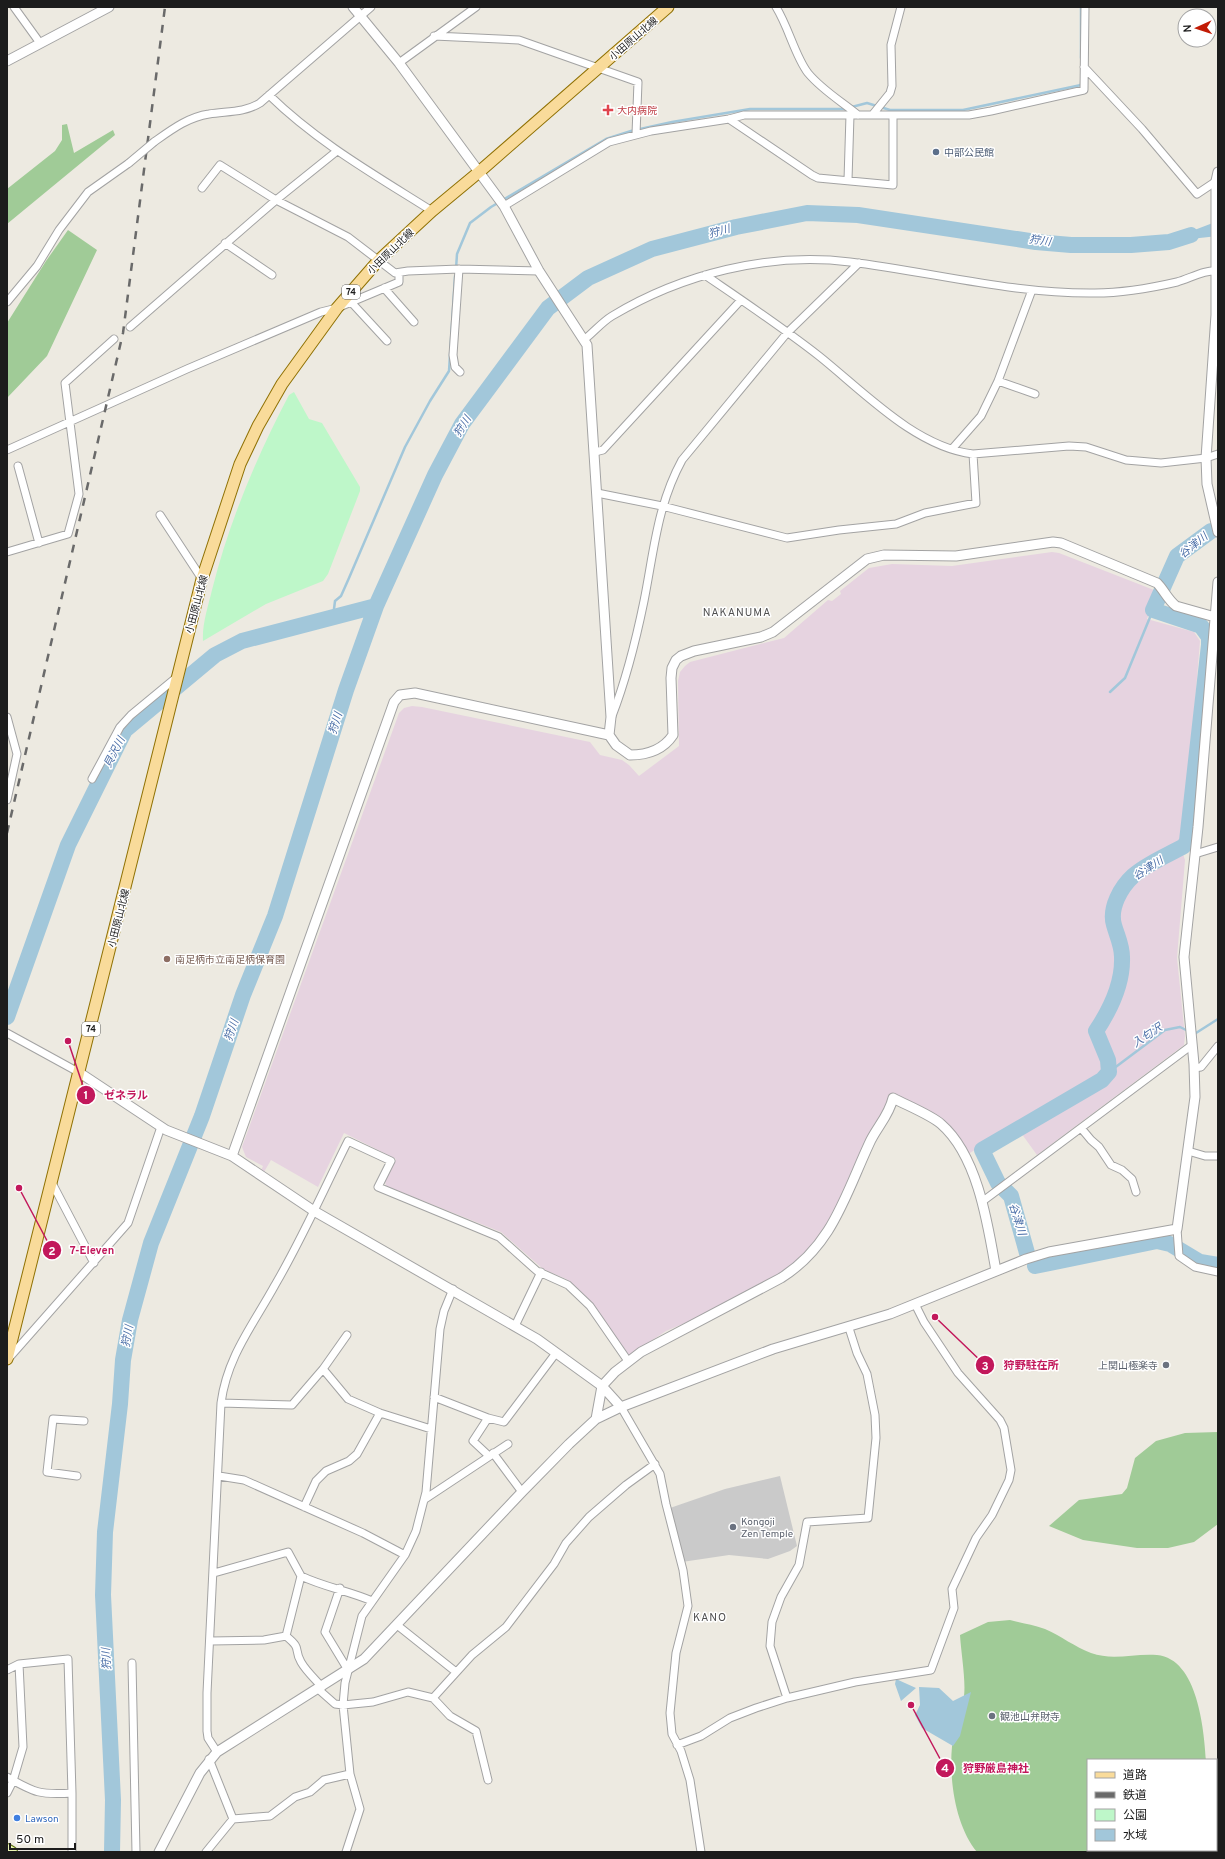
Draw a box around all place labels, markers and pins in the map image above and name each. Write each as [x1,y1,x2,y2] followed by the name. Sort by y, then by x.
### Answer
[602,104,614,116] marker: 大内病院
[617,105,657,118] place label: 大内病院
[931,147,941,157] marker: 中部公民館
[944,147,994,160] place label: 中部公民館
[162,954,172,964] marker: 南足柄市立南足柄保育園
[175,954,285,967] place label: 南足柄市立南足柄保育園
[76,1083,156,1106] callout: ゼネラル
[42,1239,122,1262] callout: 7-Eleven
[975,1354,1066,1377] callout: 狩野駐在所
[1098,1360,1158,1373] place label: 上関山極楽寺
[1161,1360,1171,1370] marker: 上関山極楽寺
[741,1516,793,1541] place label: Kongoji Zen Temple
[728,1522,738,1532] marker: Kongoji Zen Temple
[987,1711,997,1721] marker: 観池山弁財寺
[1000,1711,1060,1724] place label: 観池山弁財寺
[935,1757,1037,1780] callout: 狩野厳島神社
[12,1813,22,1823] marker: Lawson
[25,1813,59,1826] place label: Lawson

